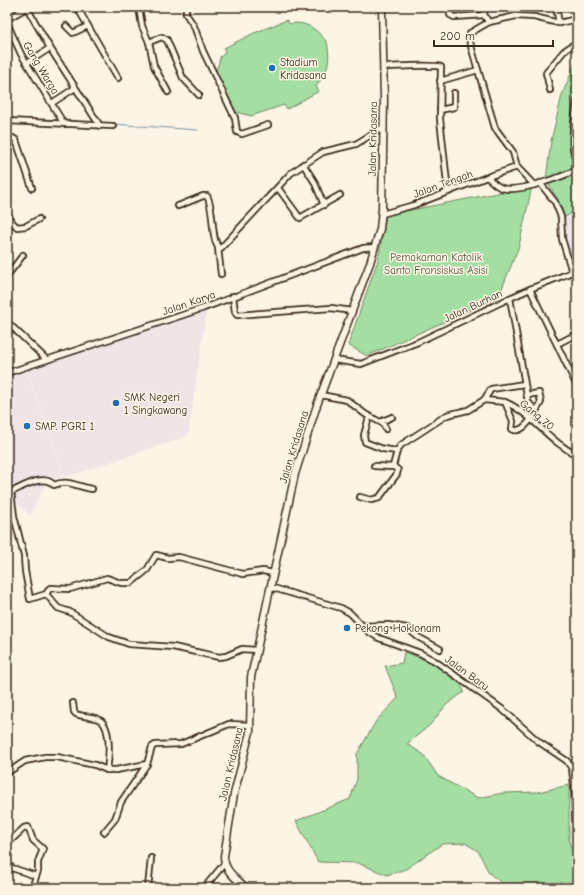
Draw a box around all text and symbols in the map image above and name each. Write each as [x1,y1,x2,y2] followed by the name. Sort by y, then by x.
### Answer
[434,22,553,48] scale bar
[440,29,475,43] text: 200 m
[20,39,62,97] street label: Gang Warga
[280,56,327,82] place label: Stadium Kridasana
[267,63,277,73] marker: Stadium Kridasana
[366,101,380,177] street label: Jalan Kridasana
[411,167,475,201] street label: Jalan Tengah
[384,251,488,277] park label: Pemakaman Katolik Santo Fransiskus Asisi
[442,287,504,325] street label: Jalan Burhan
[161,288,217,318] street label: Jalan Karya
[124,391,187,417] place label: SMK Negeri 1 Singkawang
[517,397,557,433] street label: Gang 70
[111,398,121,408] marker: SMK Negeri 1 Singkawang
[277,409,311,485] street label: Jalan Kridasana
[35,420,94,433] place label: SMP. PGRI 1
[22,421,32,431] marker: SMP. PGRI 1
[355,622,441,635] place label: Pekong Hoklonam
[342,623,352,633] marker: Pekong Hoklonam
[443,653,491,693] street label: Jalan Baru
[216,726,246,802] street label: Jalan Kridasana

